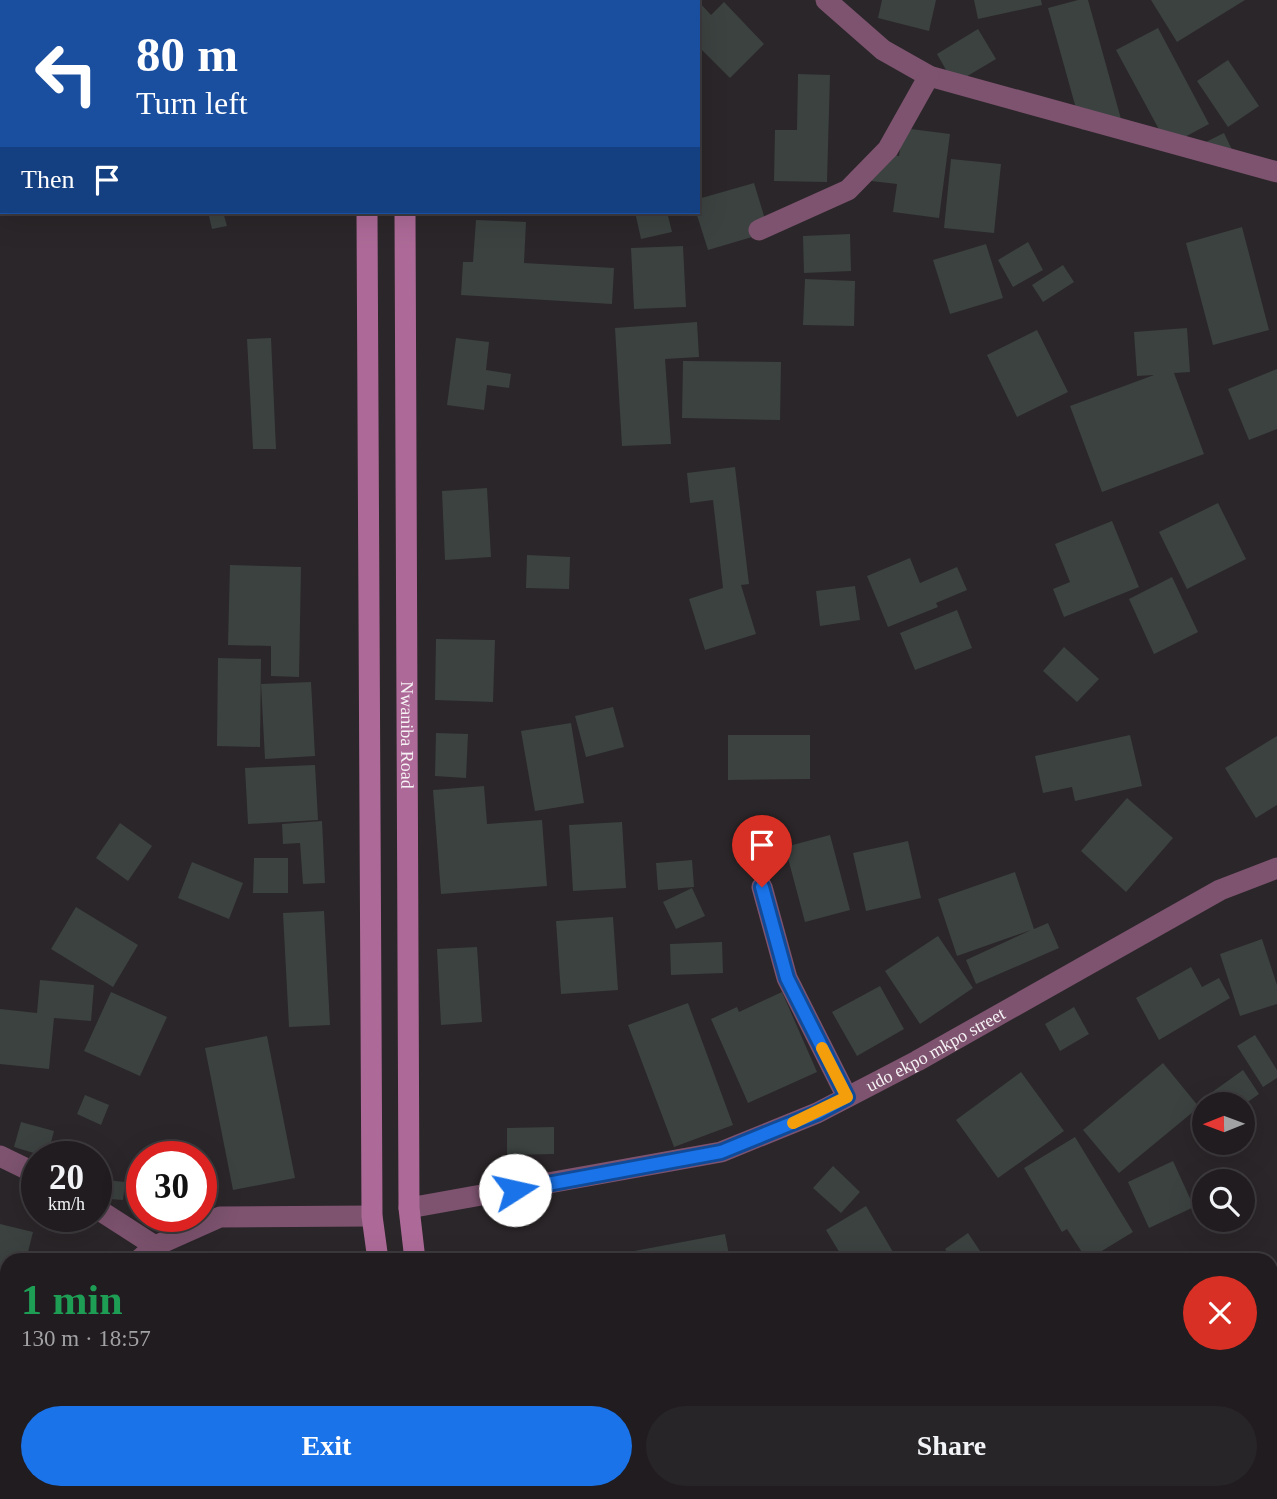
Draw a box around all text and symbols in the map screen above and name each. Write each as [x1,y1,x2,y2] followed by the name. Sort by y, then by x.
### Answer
[136,27,238,82] text: 80 m
[21,28,112,119] icon: left
[136,85,248,121] text: Turn left
[88,161,126,199] icon: arrive
[21,165,74,194] text: Then
[397,681,417,789] street label: Nwaniba Road
[732,815,792,887] pin
[743,826,781,864] icon: arrive
[863,1003,1009,1096] street label: udo ekpo mkpo street
[1192,1092,1255,1155] north arrow
[1192,1092,1255,1232] map controls
[126,1141,217,1232] speed limit sign: 30
[478,1153,552,1227] position arrow
[49,1158,84,1197] text: 20
[1192,1169,1255,1232] button: search
[48,1194,85,1214] text: km/h
[1183,1276,1257,1350] button: close
[21,1277,123,1323] text: 1 min
[21,1326,151,1351] text: 130 m · 18:57
[21,1406,632,1486] button: Exit
[646,1406,1257,1486] button: Share

